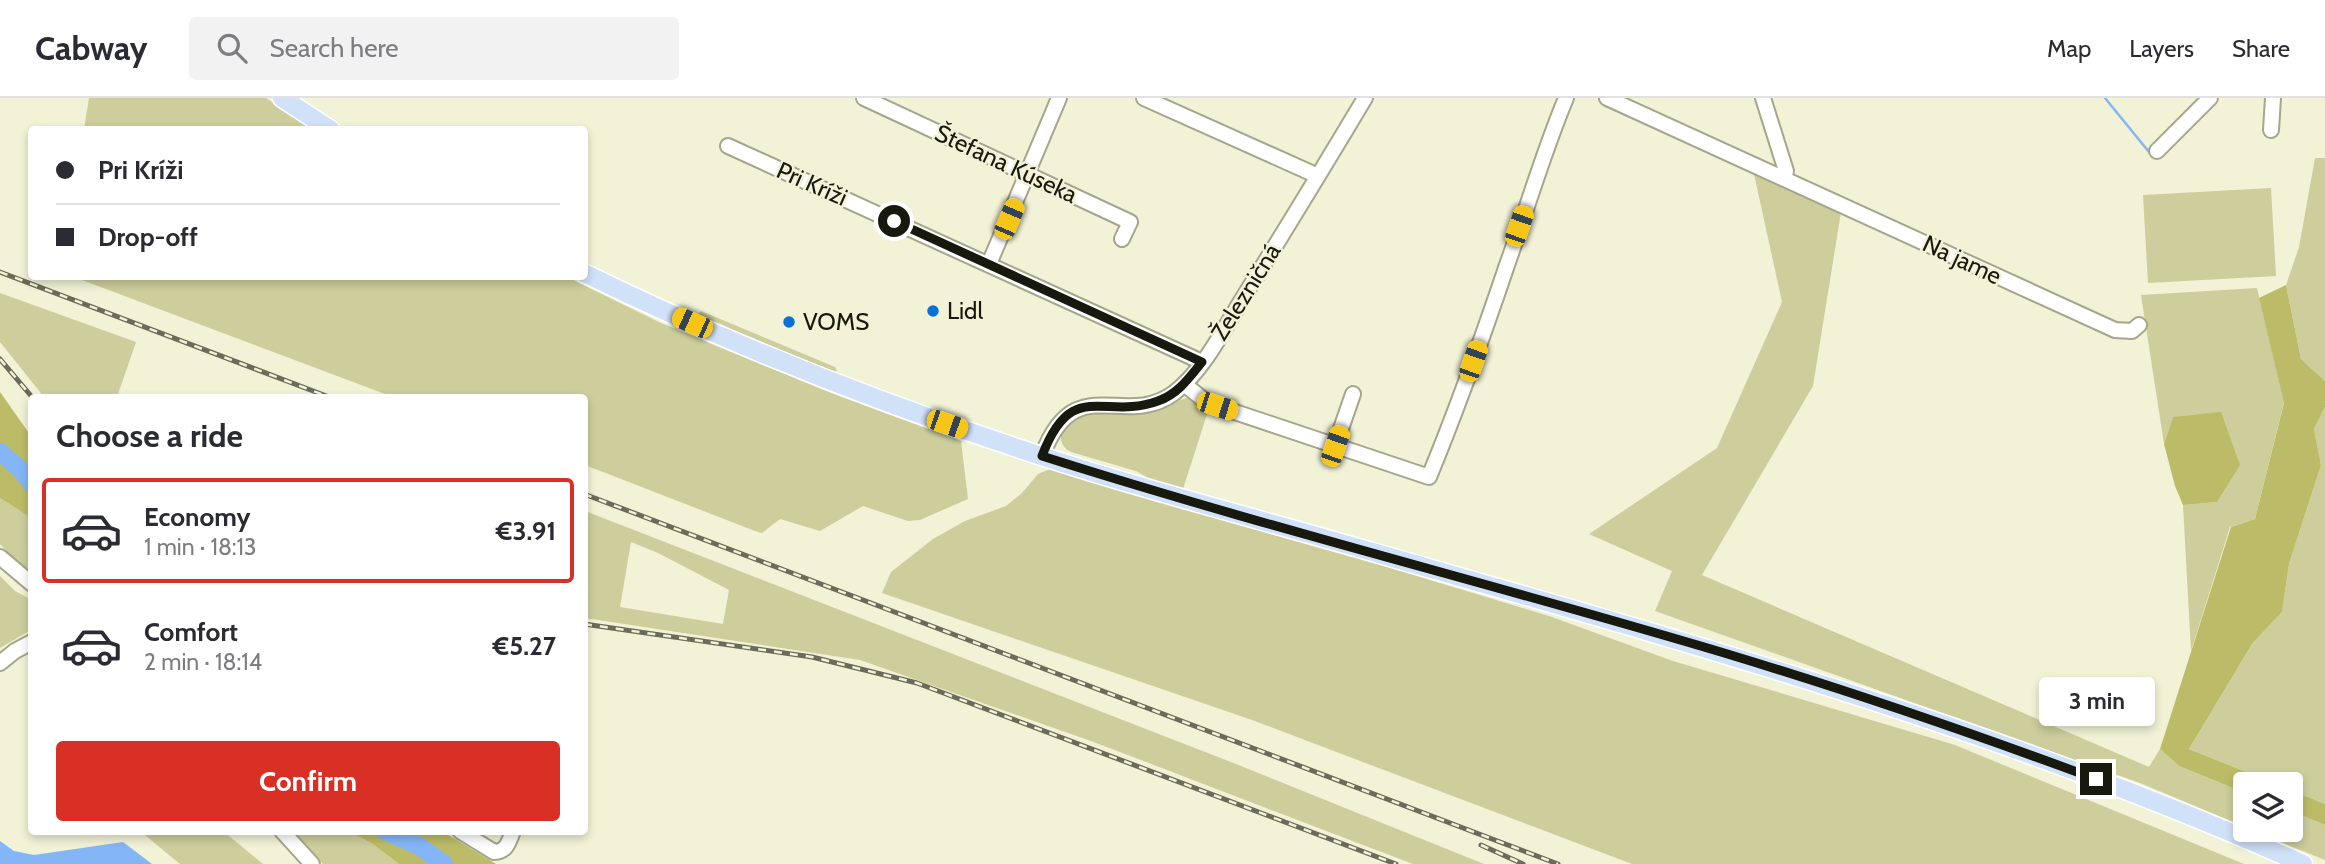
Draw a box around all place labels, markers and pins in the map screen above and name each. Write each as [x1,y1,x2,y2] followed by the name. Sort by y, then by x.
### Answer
[947,296,983,325] place label: Lidl
[925,303,941,319] marker: Lidl
[803,307,869,336] place label: VOMS
[781,314,797,330] marker: VOMS

